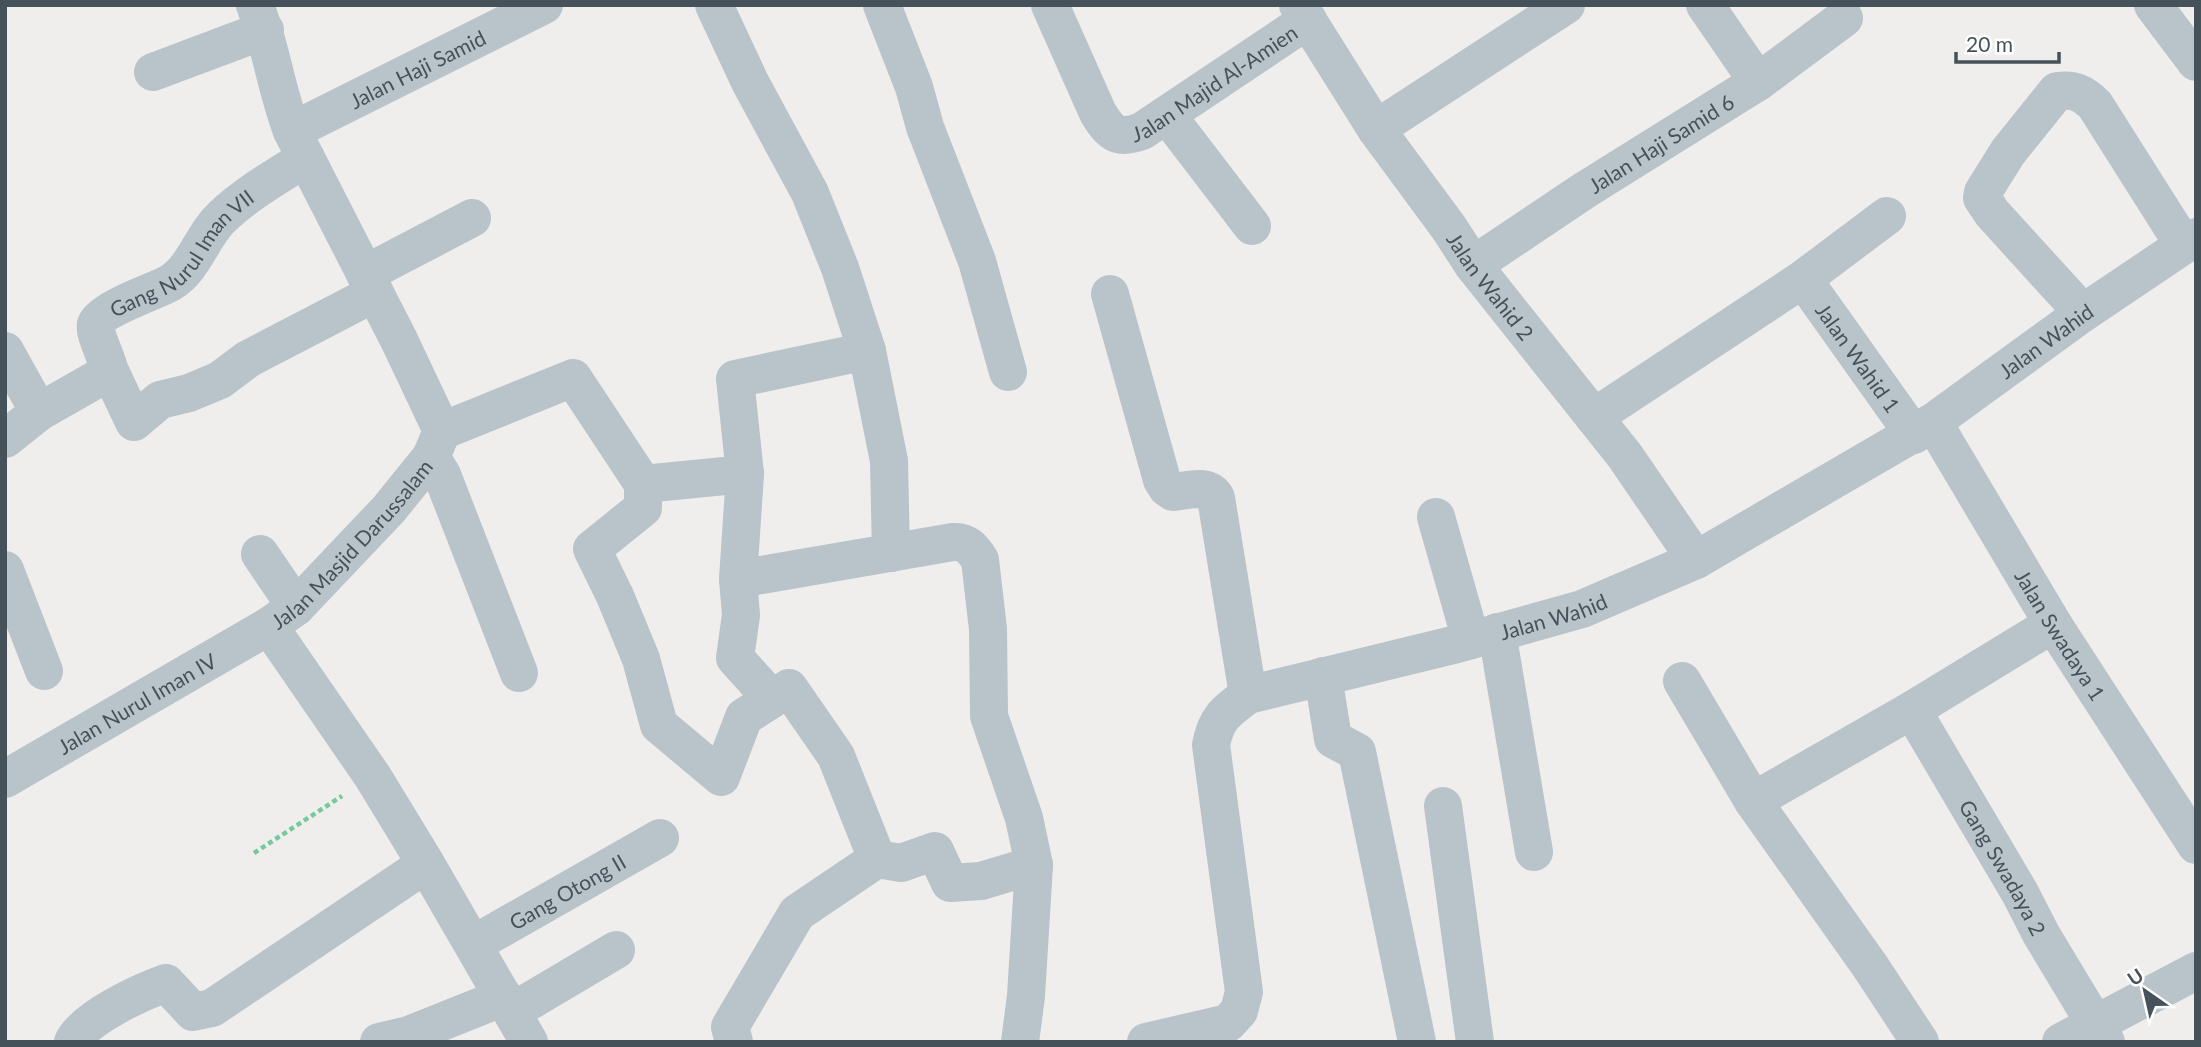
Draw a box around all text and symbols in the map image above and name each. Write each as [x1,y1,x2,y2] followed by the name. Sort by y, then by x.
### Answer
[1128,19,1302,146] street label: Jalan Majid Al-Amien
[1956,21,2059,65] scale bar
[345,24,489,113] street label: Jalan Haji Samid
[1966,31,2013,56] text: 20 m
[1583,88,1738,197] street label: Jalan Haji Samid 6
[105,183,258,321] street label: Gang Nurul Iman VII
[1443,227,1540,344] street label: Jalan Wahid 2
[1811,298,1906,417] street label: Jalan Wahid 1
[1993,298,2097,383] street label: Jalan Wahid
[266,454,437,633] street label: Jalan Masjid Darussalam
[2011,564,2111,705] street label: Jalan Swadaya 1
[1497,587,1610,644] street label: Jalan Wahid
[53,647,221,759] street label: Jalan Nurul Iman IV
[1955,795,2052,939] street label: Gang Swadaya 2
[504,848,630,934] street label: Gang Otong II
[2110,956,2180,1026] north arrow
[2123,963,2147,990] text: U

